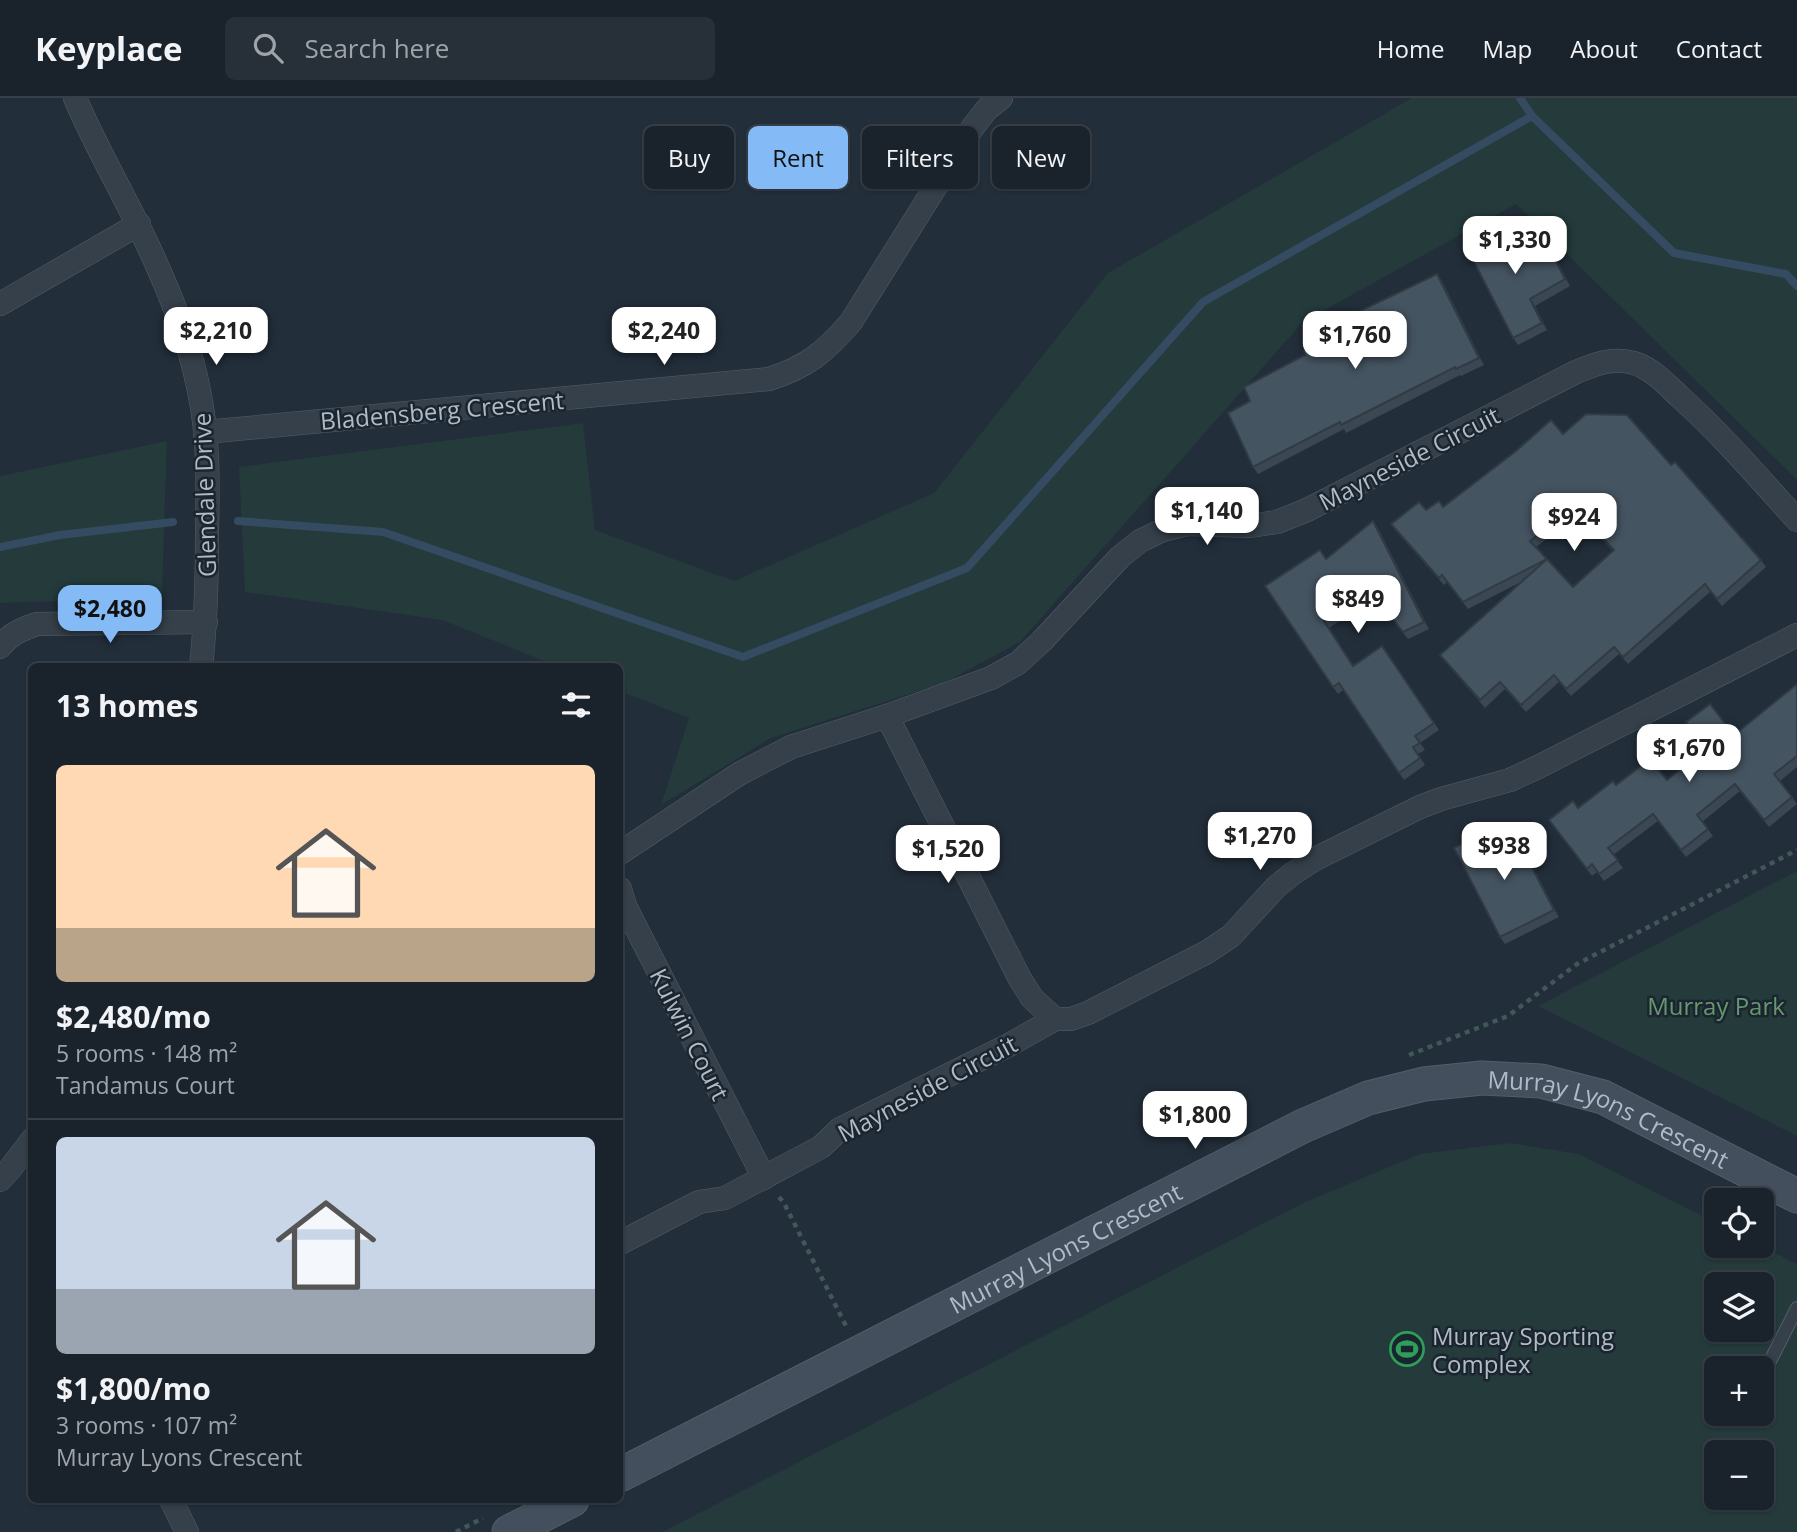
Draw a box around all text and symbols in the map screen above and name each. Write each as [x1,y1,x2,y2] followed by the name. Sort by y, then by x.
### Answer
[225,17,715,80] search box
[35,26,183,71] text: Keyplace
[249,29,287,67] icon: search
[305,30,449,66] text: Search here
[1377,32,1445,65] text: Home
[1483,32,1532,65] text: Map
[1570,32,1638,65] text: About
[1676,32,1762,65] text: Contact
[644,126,734,189] chip: Buy
[748,126,848,189] chip: Rent
[862,126,978,189] chip: Filters
[992,126,1090,189] chip: New
[1458,216,1572,276] pin: $1,330
[1479,223,1551,255] text: $1,330
[159,308,273,367] pin: $2,210
[607,308,721,367] pin: $2,240
[1298,312,1412,371] pin: $1,760
[180,314,252,346] text: $2,210
[628,314,700,346] text: $2,240
[1319,318,1391,350] text: $1,760
[319,383,565,437] street label: Bladensberg Crescent
[1313,398,1505,518] street label: Mayneside Circuit
[185,412,223,578] street label: Glendale Drive
[1150,488,1264,547] pin: $1,140
[1171,494,1243,526] text: $1,140
[1533,494,1615,553] pin: $924
[1548,500,1600,532] text: $924
[1317,575,1399,635] pin: $849
[1332,582,1384,614] text: $849
[53,586,167,645] pin: $2,480
[74,592,146,624] text: $2,480
[56,685,199,726] text: 13 homes
[557,686,595,724] icon: filters
[1632,724,1746,784] pin: $1,670
[1653,731,1725,763] text: $1,670
[263,810,389,936] icon: home
[1203,812,1317,872] pin: $1,270
[1224,819,1296,851] text: $1,270
[1463,822,1545,882] pin: $938
[891,826,1005,885] pin: $1,520
[1478,829,1530,861] text: $938
[912,832,984,864] text: $1,520
[643,962,737,1106] street label: Kulwin Court
[1647,989,1785,1022] park label: Murray Park
[56,996,211,1037] text: $2,480/mo
[831,1027,1023,1149] street label: Mayneside Circuit
[56,1037,237,1069] text: 5 rooms · 148 m²
[1487,1062,1735,1175] street label: Murray Lyons Crescent
[56,1069,235,1101] text: Tandamus Court
[1138,1091,1252,1151] pin: $1,800
[1159,1098,1231,1130] text: $1,800
[943,1174,1187,1321] street label: Murray Lyons Crescent
[263,1182,389,1308] icon: home
[1704,1188,1774,1510] map controls
[1704,1188,1774,1258] button: locate
[1704,1272,1774,1342] button: layers
[1432,1319,1614,1380] place label: Murray Sporting Complex
[1388,1330,1426,1368] sports icon: Murray Sporting Complex
[1704,1356,1774,1426] button: +
[56,1368,211,1409] text: $1,800/mo
[56,1409,237,1441] text: 3 rooms · 107 m²
[1704,1440,1774,1510] button: −
[56,1441,302,1473] text: Murray Lyons Crescent

